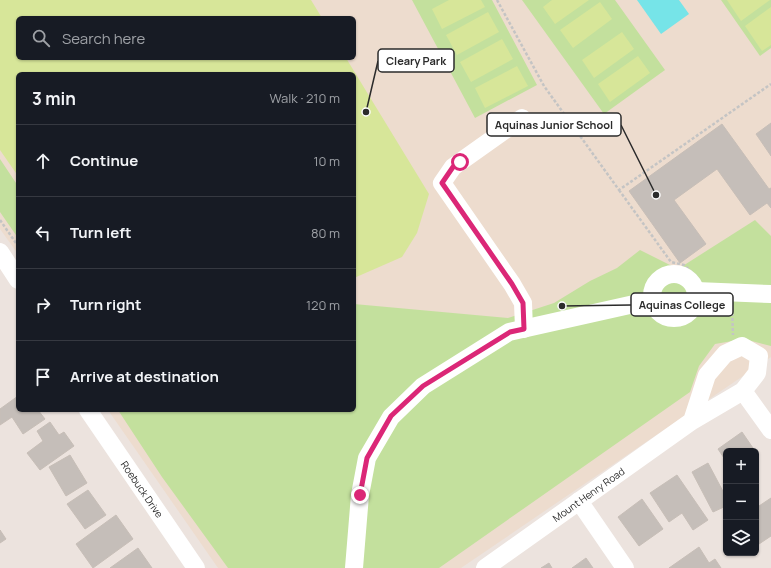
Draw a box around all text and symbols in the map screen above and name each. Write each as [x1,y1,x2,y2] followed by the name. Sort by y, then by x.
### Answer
[16,16,356,60] search box
[30,27,52,49] icon: search
[62,28,145,49] text: Search here
[378,49,454,72] callout: Cleary Park
[386,53,447,68] text: Cleary Park
[32,87,76,110] text: 3 min
[270,89,340,107] text: Walk · 210 m
[487,113,621,136] callout: Aquinas Junior School
[495,117,613,132] text: Aquinas Junior School
[32,150,54,172] icon: ahead
[70,150,138,171] text: Continue
[313,152,340,170] text: 10 m
[451,153,469,171] route start
[32,222,54,244] icon: left
[70,222,132,243] text: Turn left
[311,224,340,242] text: 80 m
[631,293,733,316] callout: Aquinas College
[32,294,54,316] icon: right
[70,294,141,315] text: Turn right
[306,296,340,314] text: 120 m
[639,297,726,312] text: Aquinas College
[32,366,54,388] icon: arrive
[70,366,219,387] text: Arrive at destination
[723,448,759,556] map controls
[723,448,759,484] button: +
[118,458,167,521] street label: Roebuck Drive
[550,464,627,525] street label: Mount Henry Road
[723,484,759,520] button: −
[351,486,369,504] route end
[723,520,759,556] button: layers

